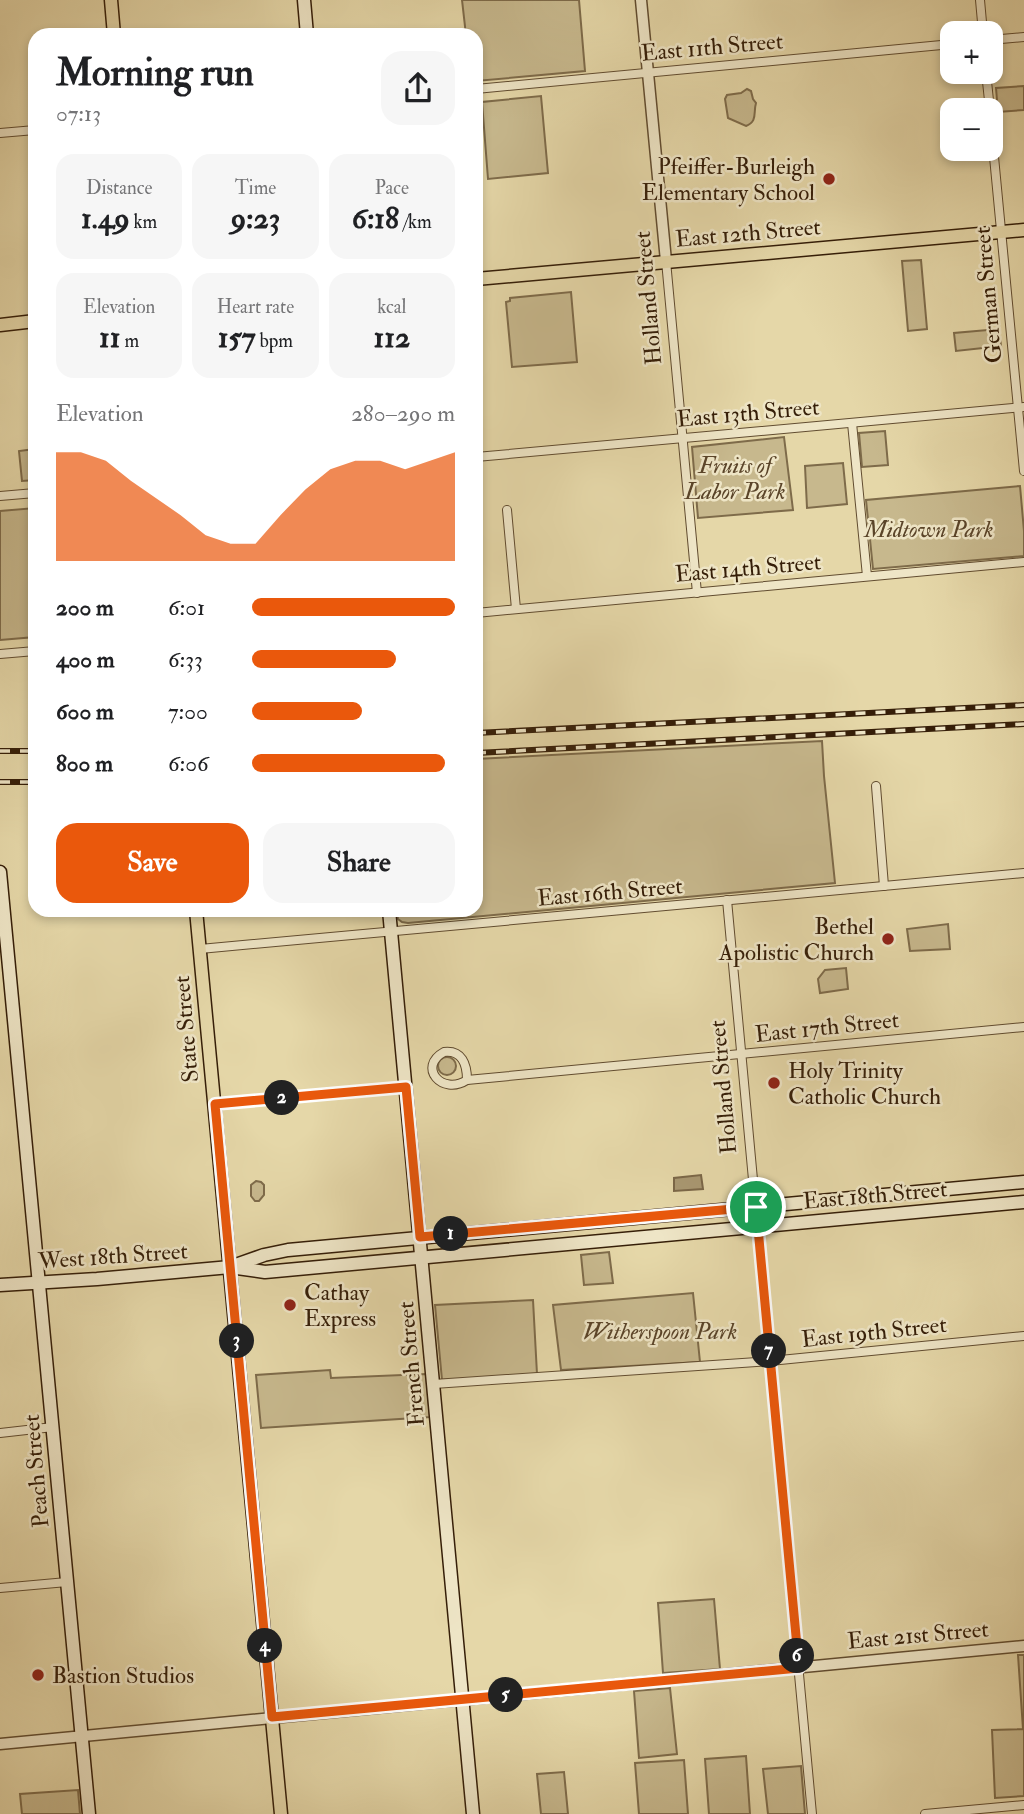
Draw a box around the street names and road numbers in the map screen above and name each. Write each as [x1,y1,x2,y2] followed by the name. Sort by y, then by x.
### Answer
[640,26,784,68] street label: East 11th Street
[674,212,822,254] street label: East 12th Street
[968,226,1008,364] street label: German Street
[628,230,668,366] street label: Holland Street
[675,392,821,434] street label: East 13th Street
[674,547,822,589] street label: East 14th Street
[536,871,684,913] street label: East 16th Street
[167,974,205,1084] street label: State Street
[753,1005,901,1049] street label: East 17th Street
[703,1019,743,1155] street label: Holland Street
[802,1174,948,1216] street label: East 18th Street
[36,1236,189,1276] street label: West 18th Street
[391,1300,431,1428] street label: French Street
[800,1310,948,1354] street label: East 19th Street
[17,1413,55,1529] street label: Peach Street
[846,1614,990,1656] street label: East 21st Street

